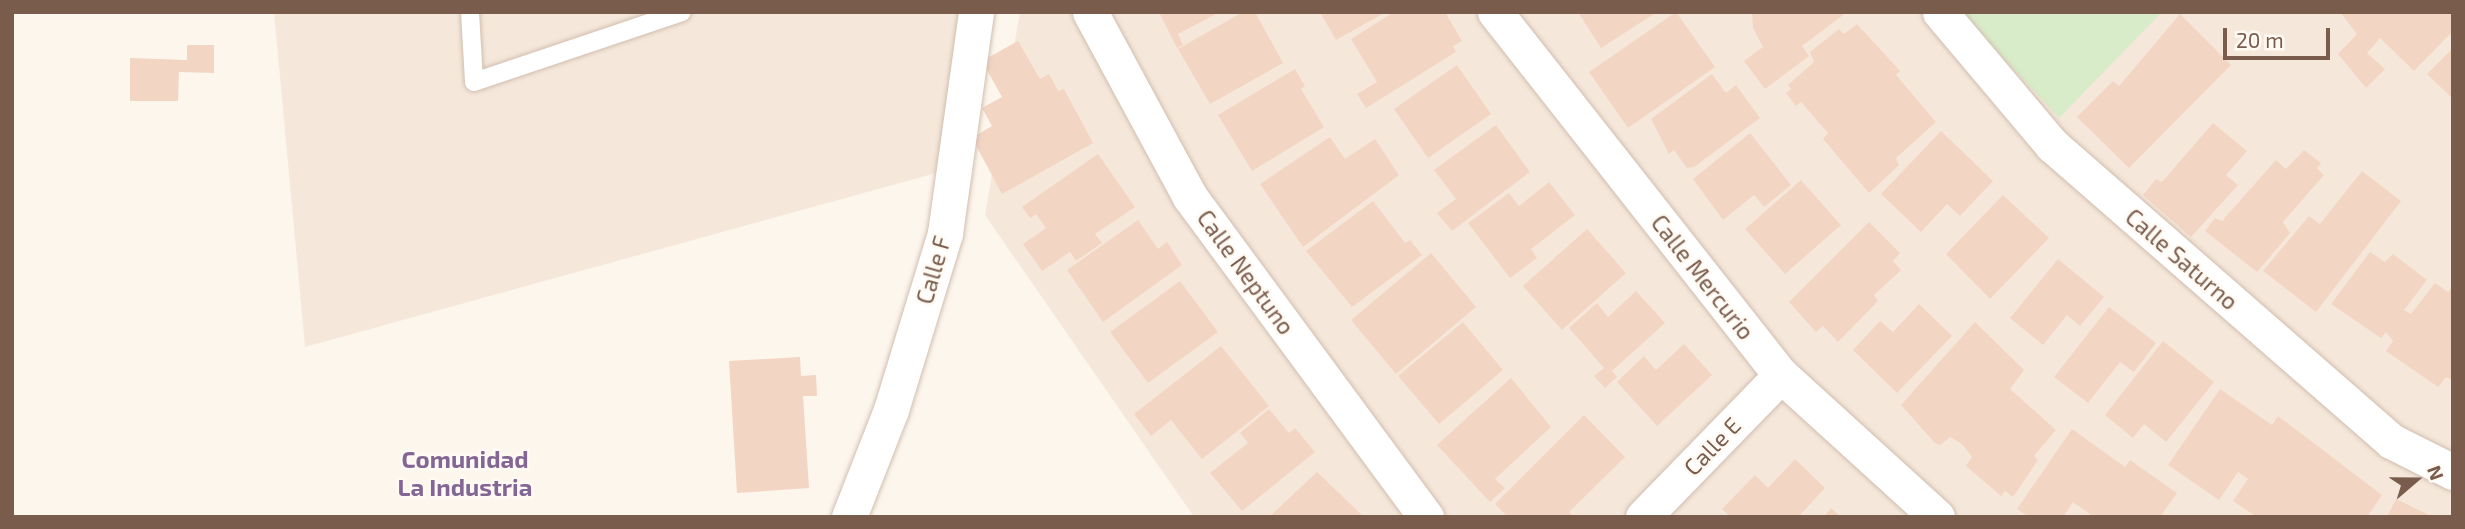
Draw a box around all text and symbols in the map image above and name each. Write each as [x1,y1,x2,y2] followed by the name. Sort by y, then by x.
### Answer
[2227,14,2334,58] scale bar
[2236,27,2284,52] text: 20 m
[2120,203,2244,315] street label: Calle Saturno
[1192,204,1300,340] street label: Calle Neptuno
[1646,209,1760,345] street label: Calle Mercurio
[910,233,956,307] street label: Calle F
[1678,411,1746,481] street label: Calle E
[398,445,532,501] district label: Comunidad La Industria
[2381,445,2451,515] north arrow
[2423,462,2449,483] text: N

